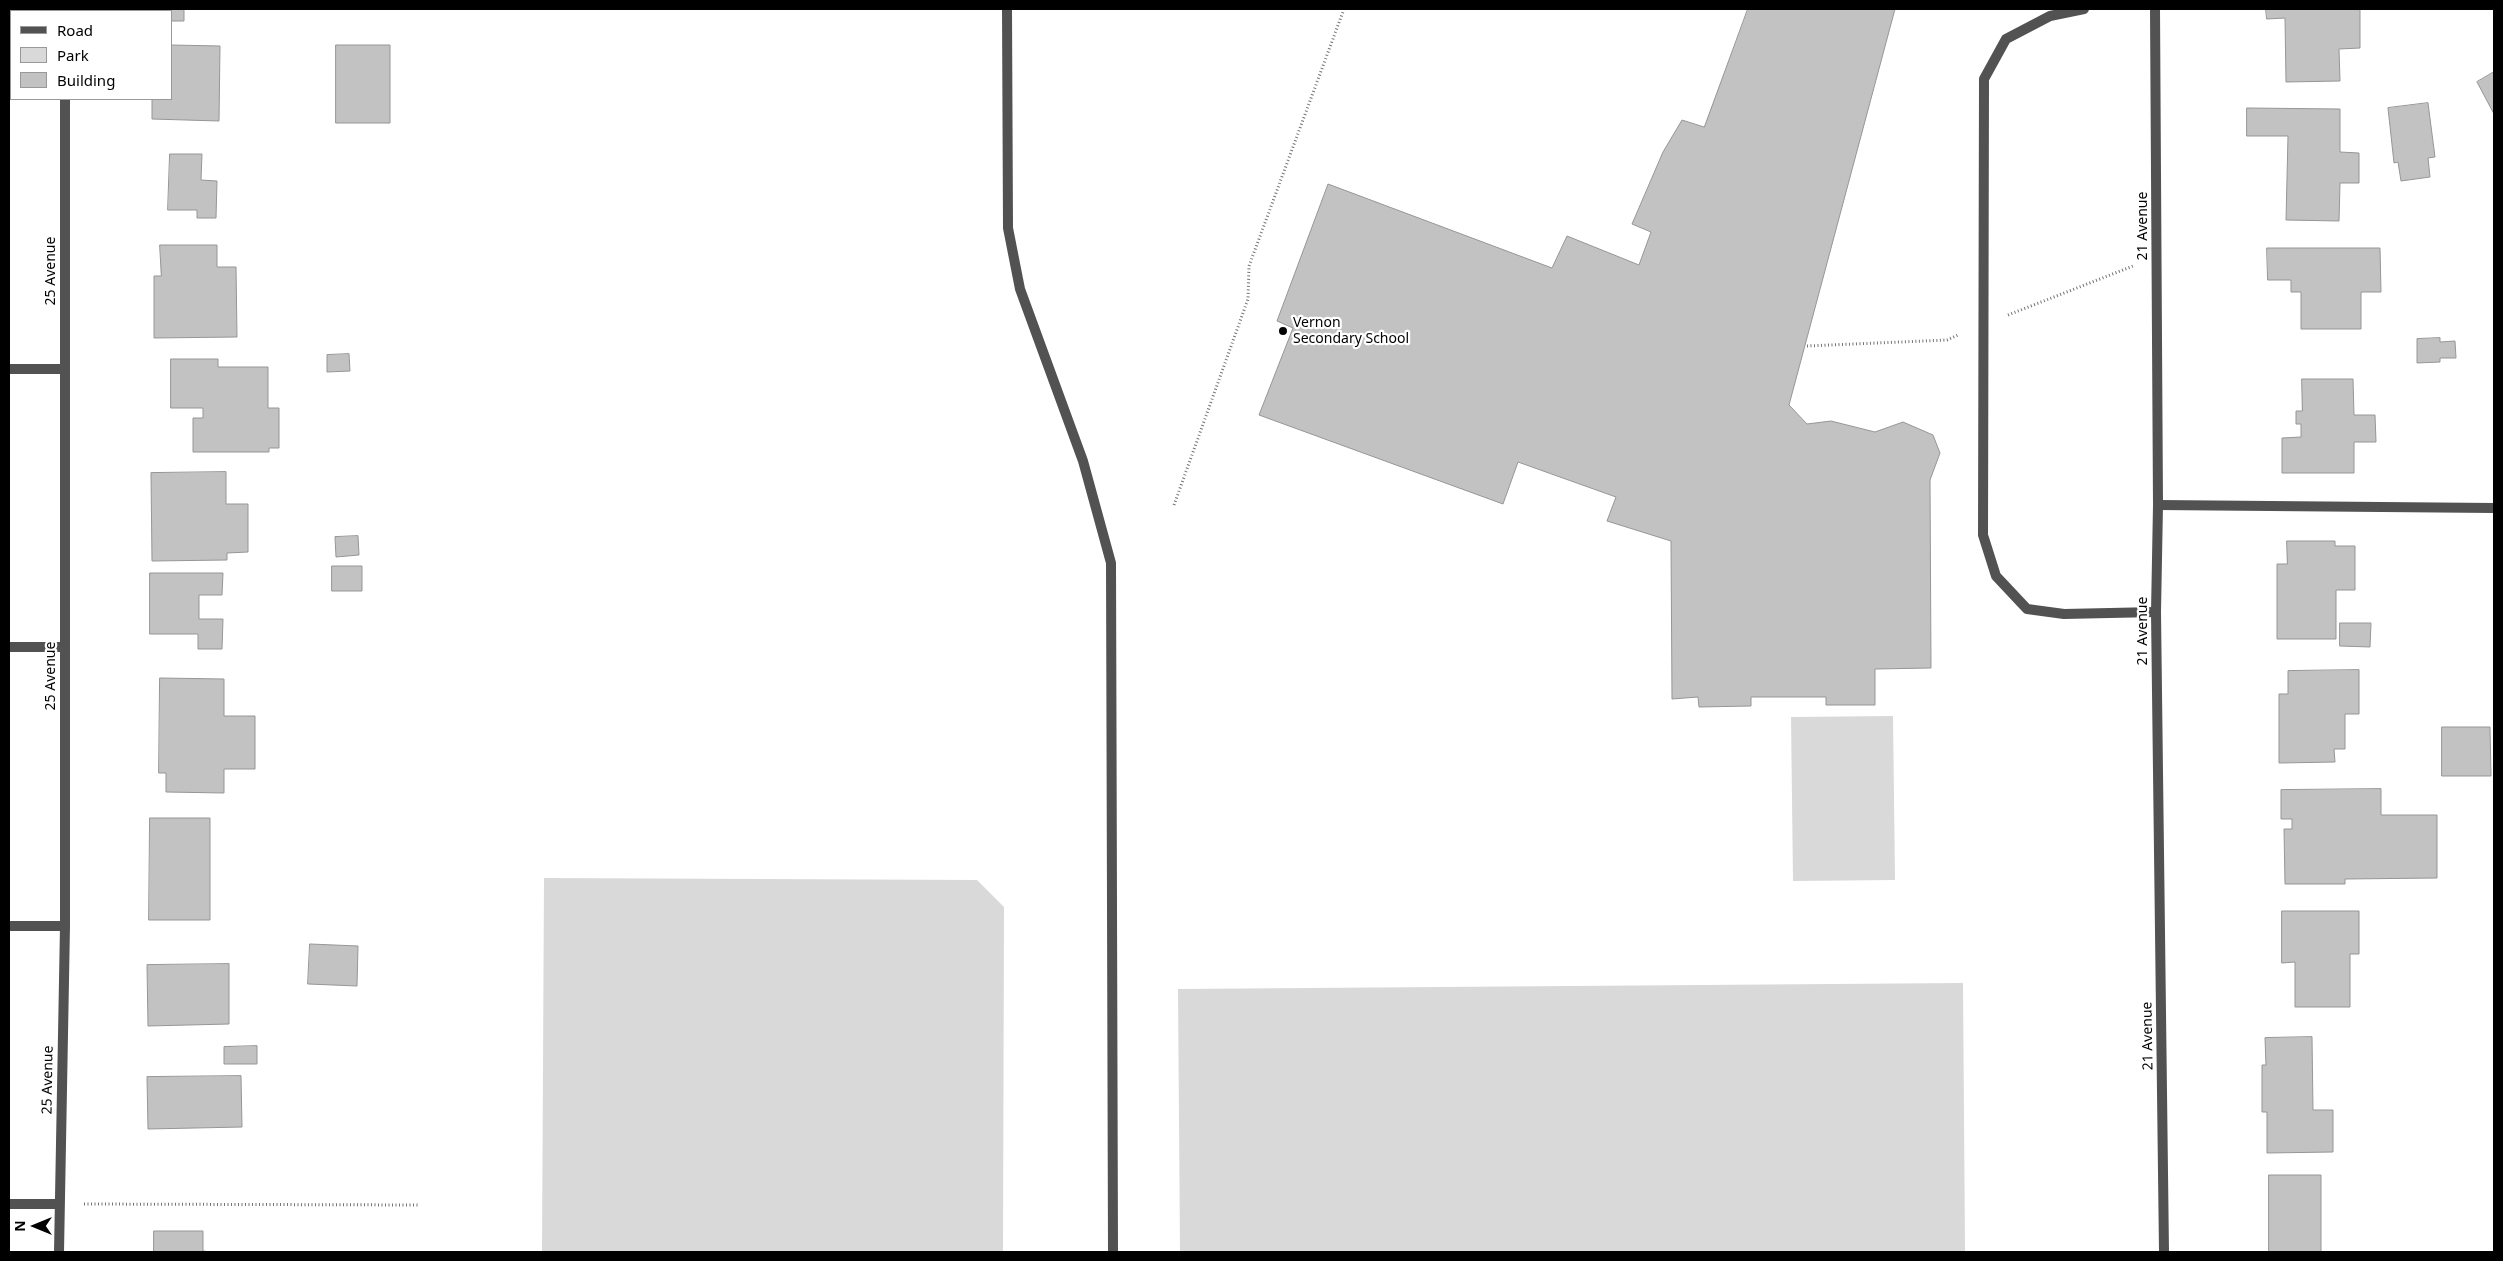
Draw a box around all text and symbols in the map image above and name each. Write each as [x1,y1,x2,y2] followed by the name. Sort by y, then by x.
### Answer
[10,10,172,100] legend
[57,20,93,40] text: Road
[57,45,89,65] text: Park
[57,70,115,90] text: Building
[2135,192,2151,260] street label: 21 Avenue
[43,237,59,305] street label: 25 Avenue
[1293,315,1409,348] place label: Vernon Secondary School
[1277,325,1289,337] marker: Vernon Secondary School
[2135,597,2151,665] street label: 21 Avenue
[43,642,59,710] street label: 25 Avenue
[2139,1001,2157,1071] street label: 21 Avenue
[39,1045,57,1115] street label: 25 Avenue
[10,1201,60,1251] north arrow
[10,1220,29,1232] text: N

